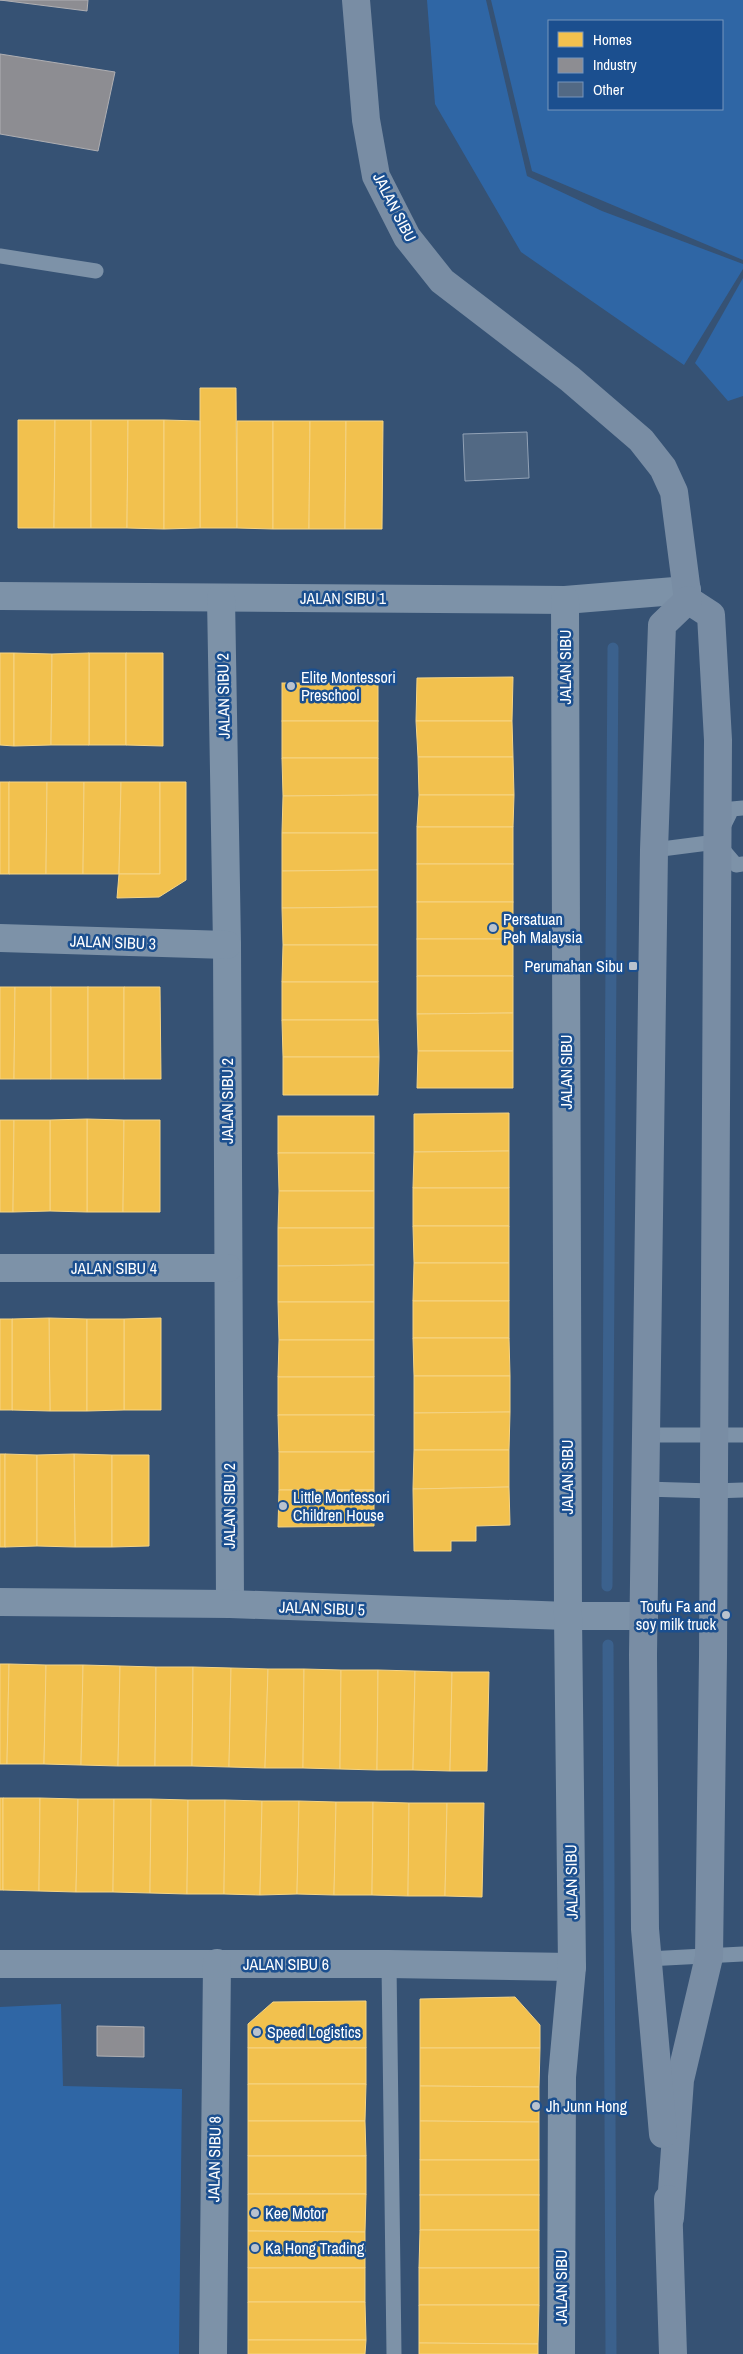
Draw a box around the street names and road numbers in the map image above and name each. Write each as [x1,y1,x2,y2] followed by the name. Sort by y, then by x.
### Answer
[368,169,422,245] street label: JALAN SIBU
[300,587,387,609] street label: JALAN SIBU 1
[554,629,576,705] street label: JALAN SIBU
[211,653,235,739] street label: JALAN SIBU 2
[70,930,156,954] street label: JALAN SIBU 3
[555,1034,577,1110] street label: JALAN SIBU
[216,1058,238,1144] street label: JALAN SIBU 2
[71,1257,157,1279] street label: JALAN SIBU 4
[556,1439,578,1515] street label: JALAN SIBU
[218,1463,240,1549] street label: JALAN SIBU 2
[279,1596,365,1620] street label: JALAN SIBU 5
[559,1844,583,1920] street label: JALAN SIBU
[243,1953,329,1975] street label: JALAN SIBU 6
[202,2116,226,2202] street label: JALAN SIBU 8
[550,2249,572,2325] street label: JALAN SIBU

